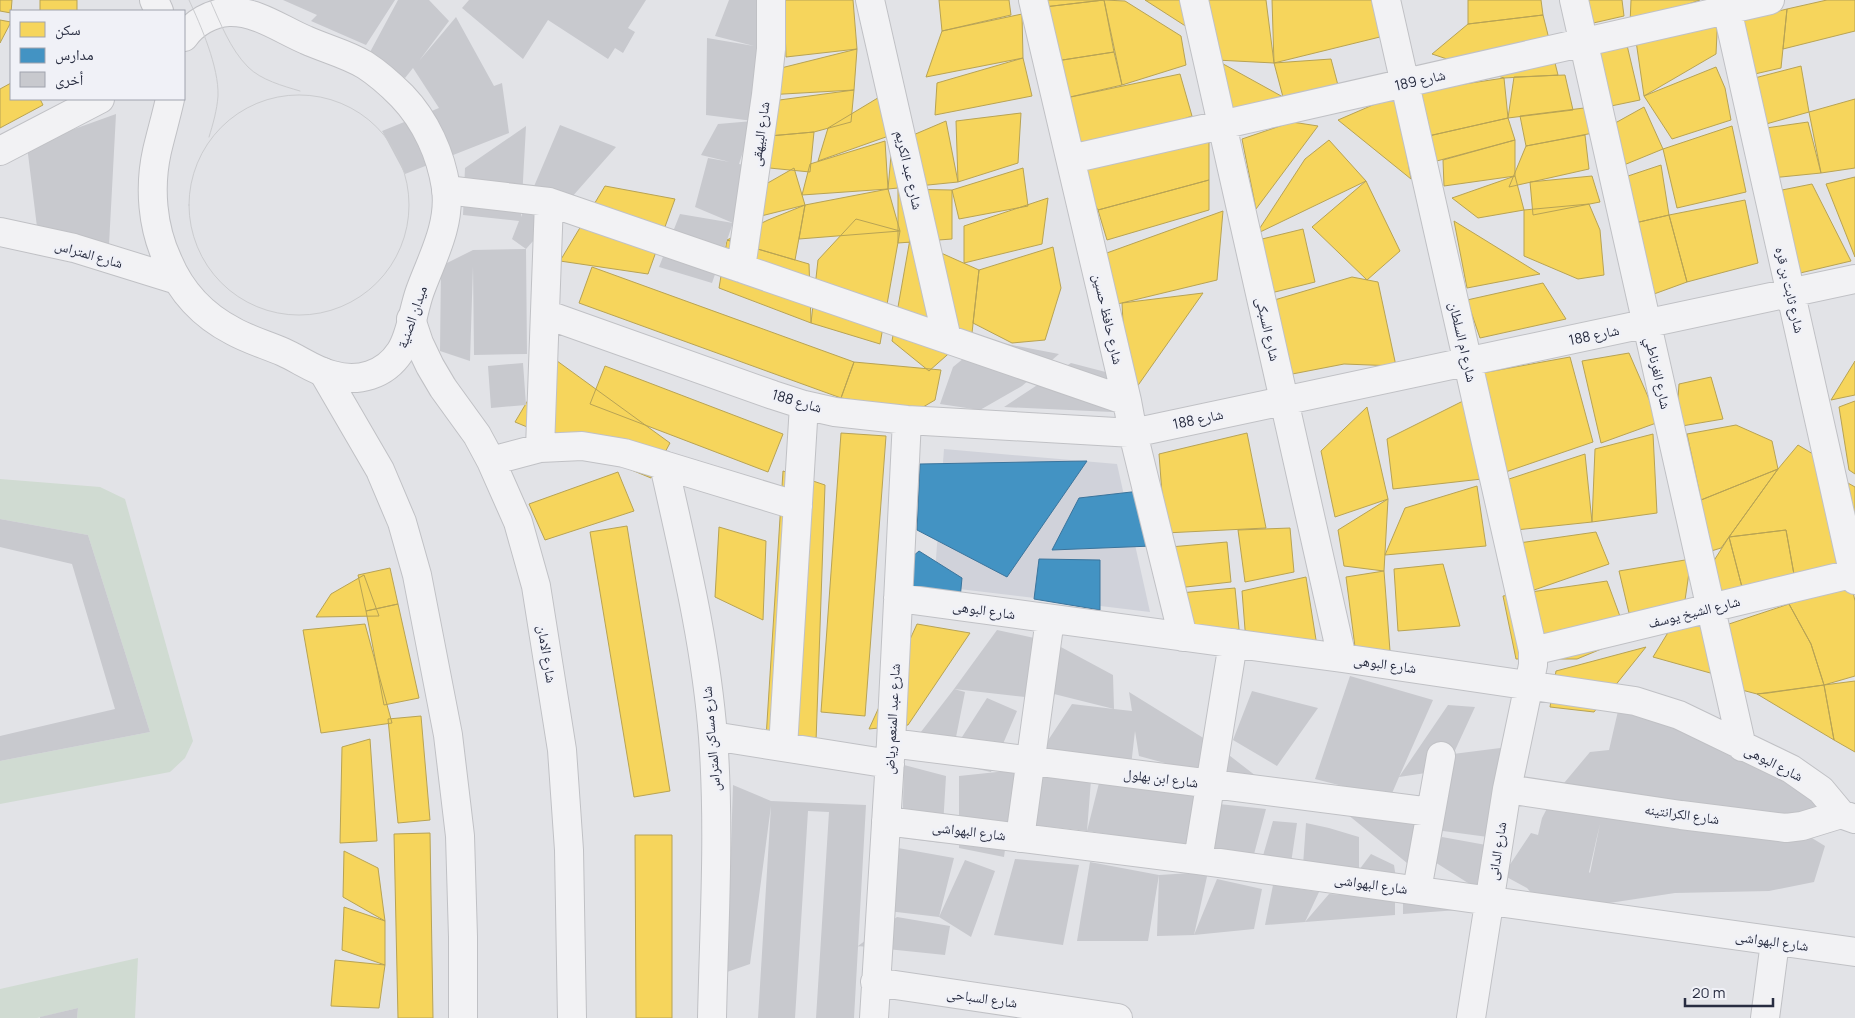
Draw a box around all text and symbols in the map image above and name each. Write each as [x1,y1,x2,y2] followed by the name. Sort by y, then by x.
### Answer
[10,10,185,100] legend
[55,19,81,40] text: سكن
[55,44,94,65] text: مدارس
[1393,64,1447,96] street label: شارع 189
[55,69,84,90] text: أخرى
[746,100,774,168] street label: شارع البيهقى
[890,128,928,212] street label: شارع عبد الكريم
[53,235,125,273] street label: شارع المتراس
[1770,245,1810,335] street label: شارع ثابت بن قره
[1088,272,1128,366] street label: شارع حافظ حسين
[392,283,431,351] street label: ميدان الصنية
[1251,295,1285,363] street label: شارع السبكى
[1444,300,1482,384] street label: شارع ام السلطان
[1567,320,1621,350] street label: شارع 188
[1638,335,1676,411] street label: شارع الغرناطي
[770,384,824,418] street label: شارع 188
[1171,404,1225,434] street label: شارع 188
[1646,591,1742,633] street label: شارع الشيخ يوسف
[951,596,1017,624] street label: شارع البوهى
[533,624,561,684] street label: شارع الامان
[1352,650,1418,678] street label: شارع البوهى
[879,663,905,775] street label: شارع عبد المنعم رياض
[696,685,726,793] street label: شارع مساكن المتراس
[1741,740,1807,786] street label: شارع البوهى
[1123,763,1199,793] street label: شارع ابن بهلول
[1643,799,1721,829] street label: شارع الكرانتينه
[931,817,1007,845] street label: شارع البهواشى
[1482,820,1512,882] street label: شارع الدانى
[1333,869,1409,899] street label: شارع البهواشى
[1734,926,1810,956] street label: شارع البهواشى
[1685,976,1772,1008] scale bar
[1692,982,1725,1003] text: 20 m
[945,983,1019,1013] street label: شارع السباحى

